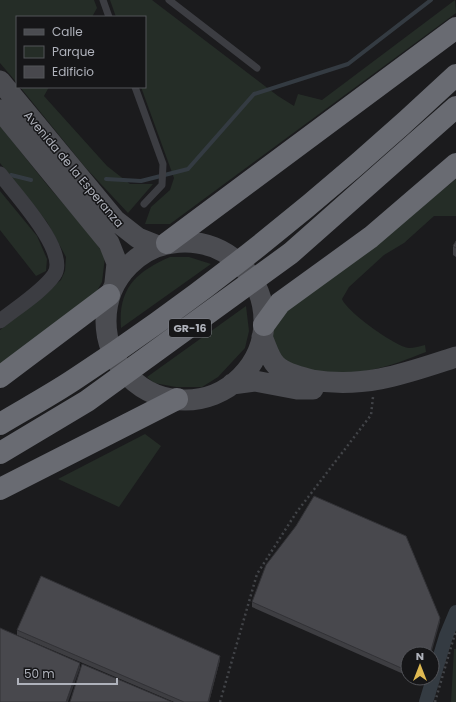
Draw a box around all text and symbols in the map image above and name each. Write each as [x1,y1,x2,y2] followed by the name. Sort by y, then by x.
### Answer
[16,16,146,88] legend
[52,23,83,40] text: Calle
[52,43,95,60] text: Parque
[52,63,94,80] text: Edificio
[20,107,128,231] street label: Avenida de la Esperanza
[169,319,211,337] road number: GR-16
[400,646,440,686] north arrow
[416,648,424,664] text: N
[18,660,117,686] scale bar
[24,665,55,682] text: 50 m

